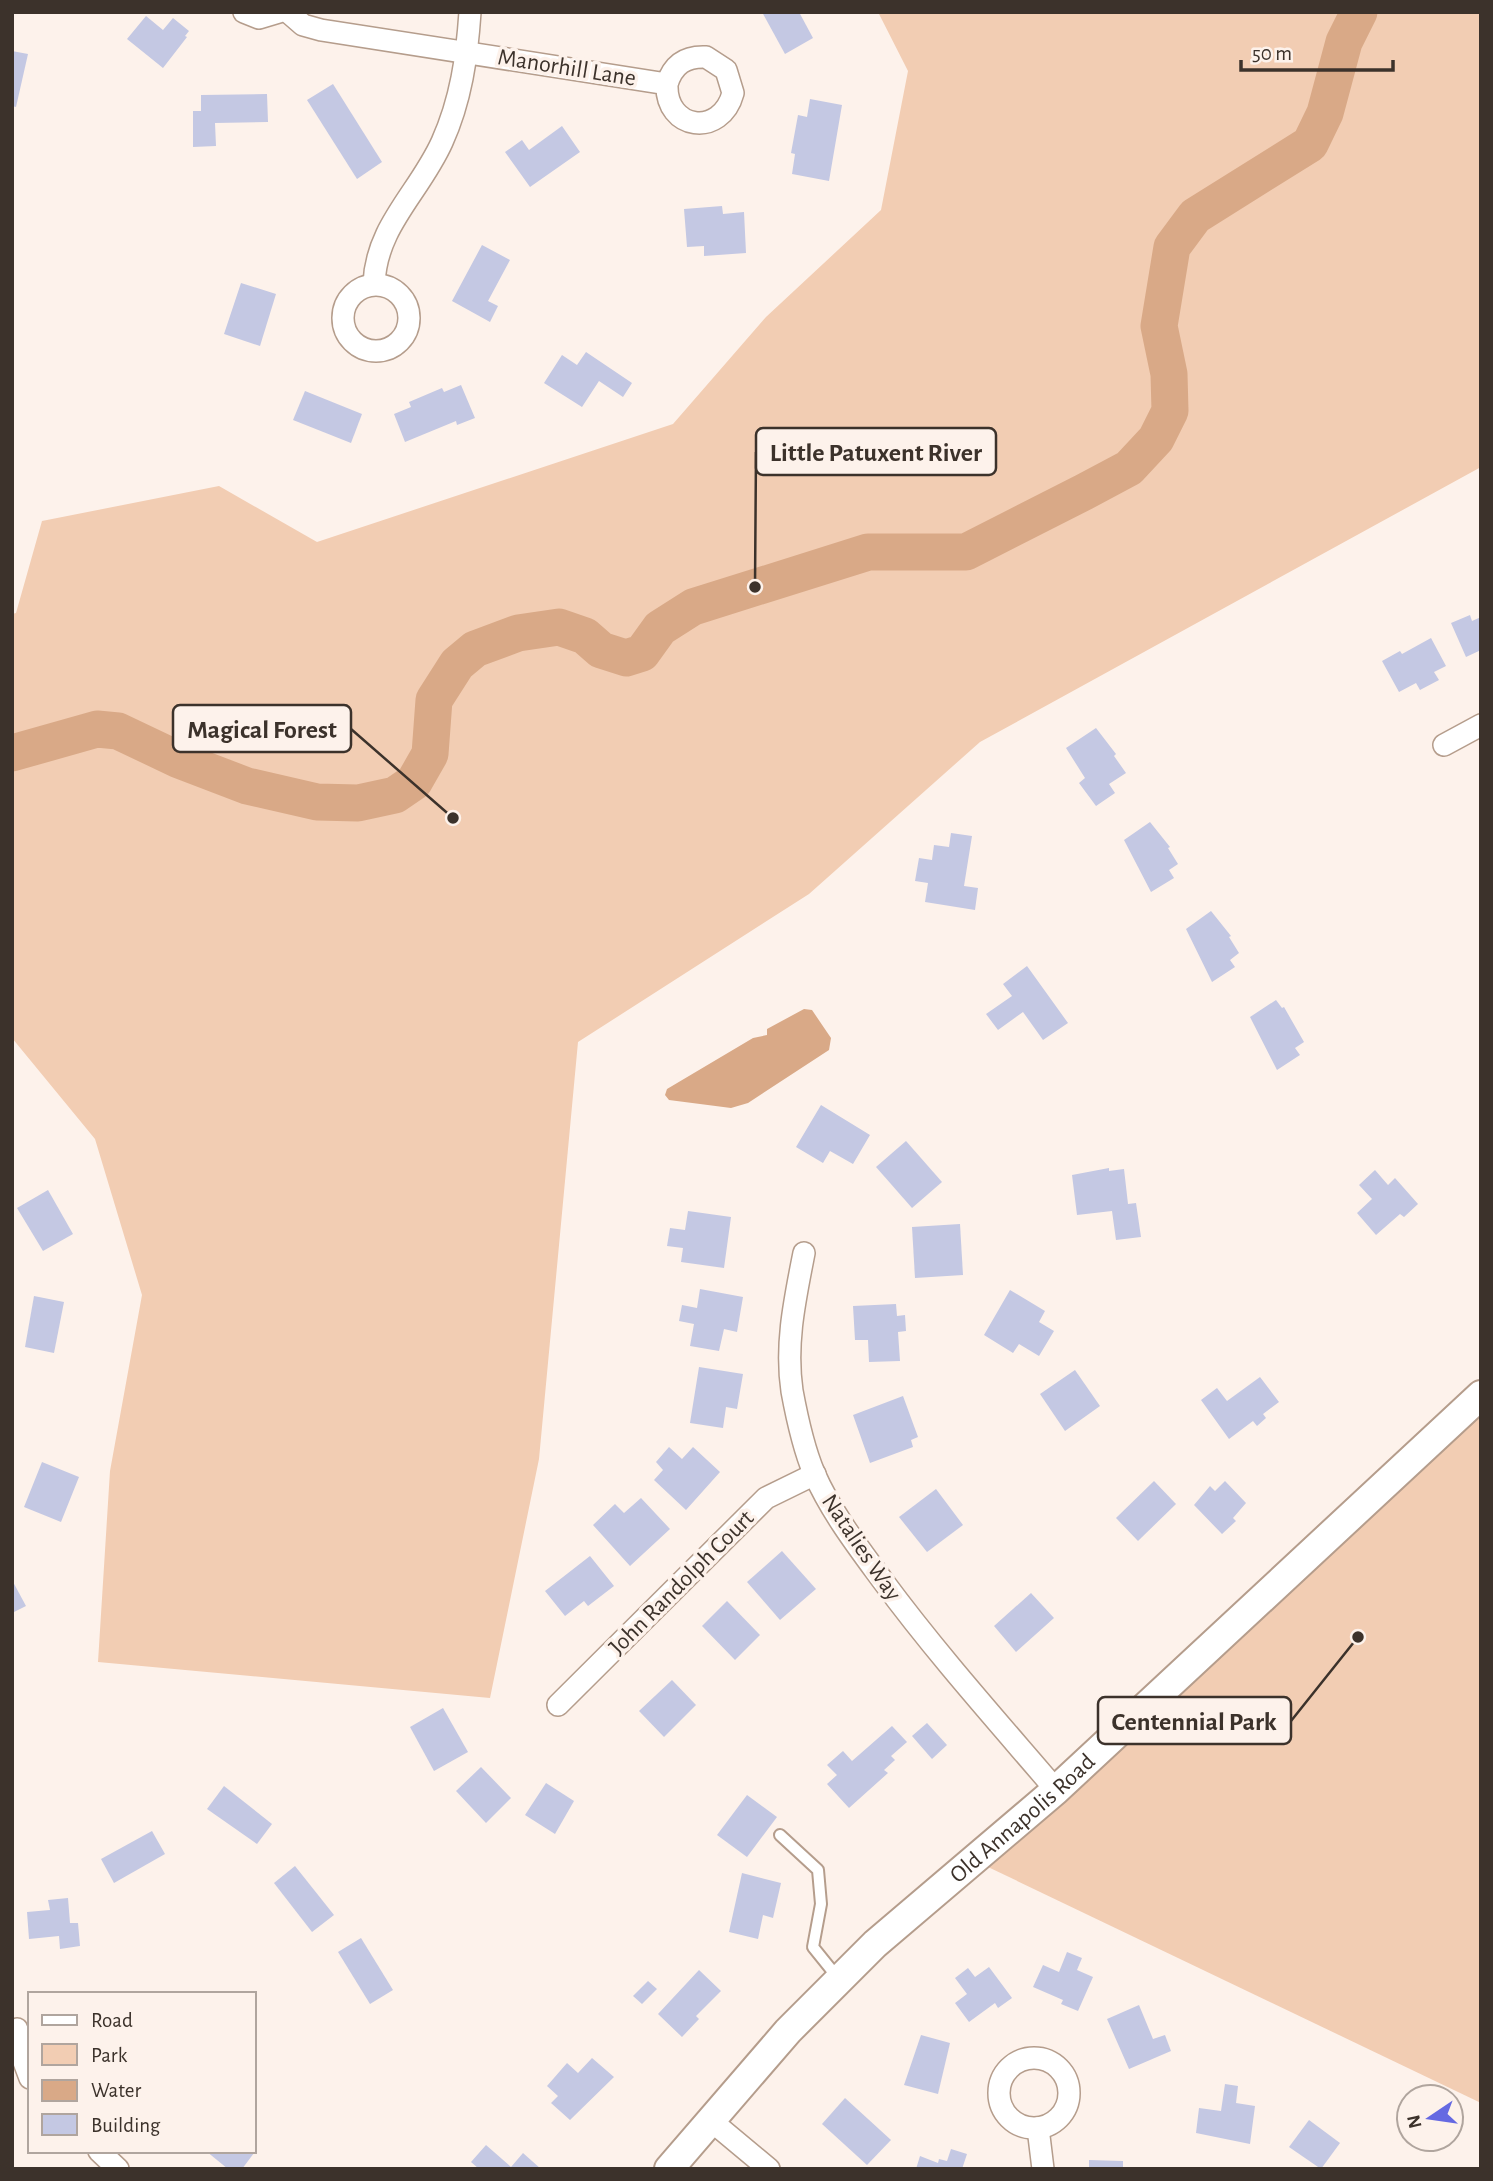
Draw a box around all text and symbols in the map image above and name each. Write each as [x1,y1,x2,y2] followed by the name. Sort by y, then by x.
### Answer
[1241,28,1393,72] scale bar
[1252,43,1292,64] text: 50 m
[496,45,638,91] street label: Manorhill Lane
[756,428,996,475] callout: Little Patuxent River
[770,440,982,466] text: Little Patuxent River
[173,705,351,752] callout: Magical Forest
[187,717,337,743] text: Magical Forest
[817,1490,905,1605] street label: Natalies Way
[605,1506,759,1660] street label: John Randolph Court
[1098,1697,1291,1744] callout: Centennial Park
[1111,1709,1277,1735] text: Centennial Park
[946,1749,1100,1888] street label: Old Annapolis Road
[28,1992,256,2153] legend
[91,2010,133,2031] text: Road
[91,2045,128,2066] text: Park
[91,2080,141,2101] text: Water
[1395,2083,1465,2153] north arrow
[1404,2113,1426,2130] text: N
[91,2115,161,2136] text: Building

